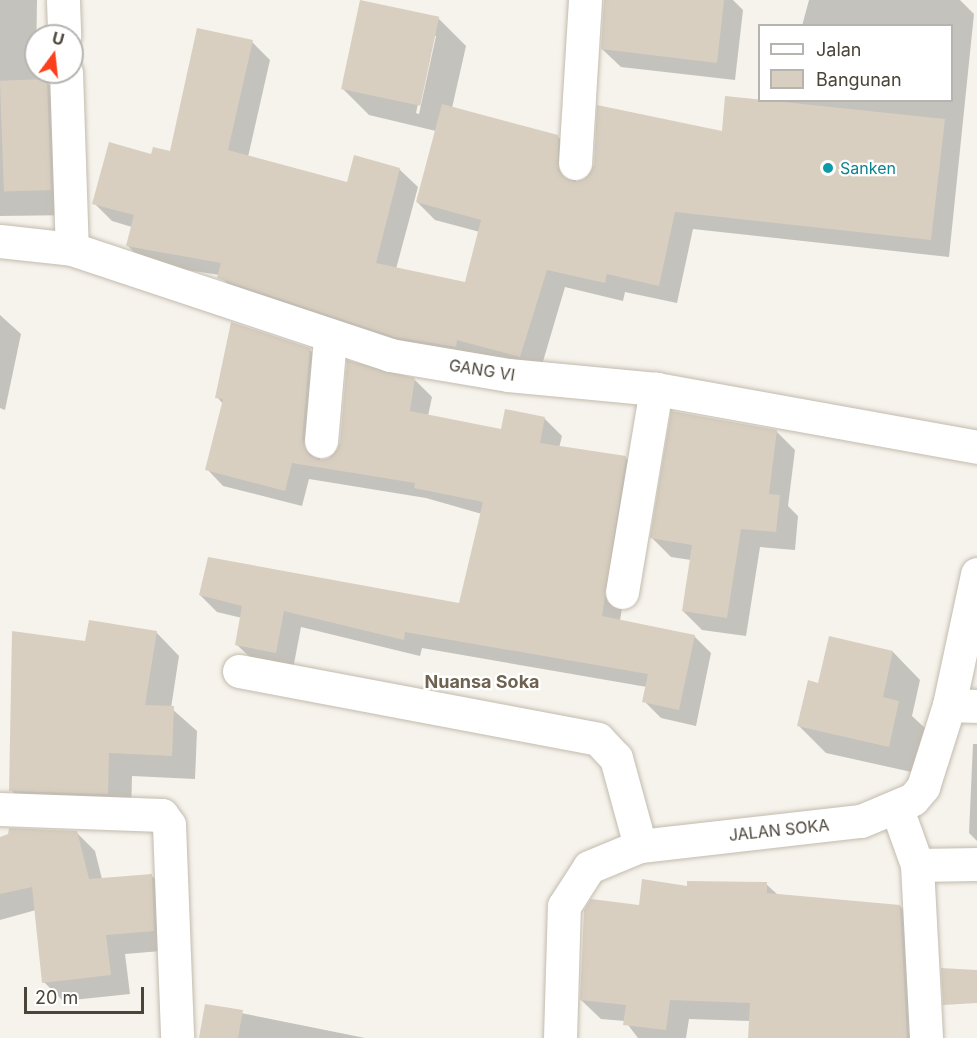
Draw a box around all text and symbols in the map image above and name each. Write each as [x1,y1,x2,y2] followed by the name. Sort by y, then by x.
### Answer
[24,24,84,84] north arrow
[758,24,953,102] legend
[50,27,66,50] text: U
[816,39,861,60] text: Jalan
[816,69,902,90] text: Bangunan
[840,158,896,178] place label: Sanken
[821,161,835,175] marker: Sanken
[448,355,516,385] street label: GANG VI
[424,671,540,693] district label: Nuansa Soka
[728,815,830,845] street label: JALAN SOKA
[27,975,147,1013] scale bar
[35,987,78,1008] text: 20 m

